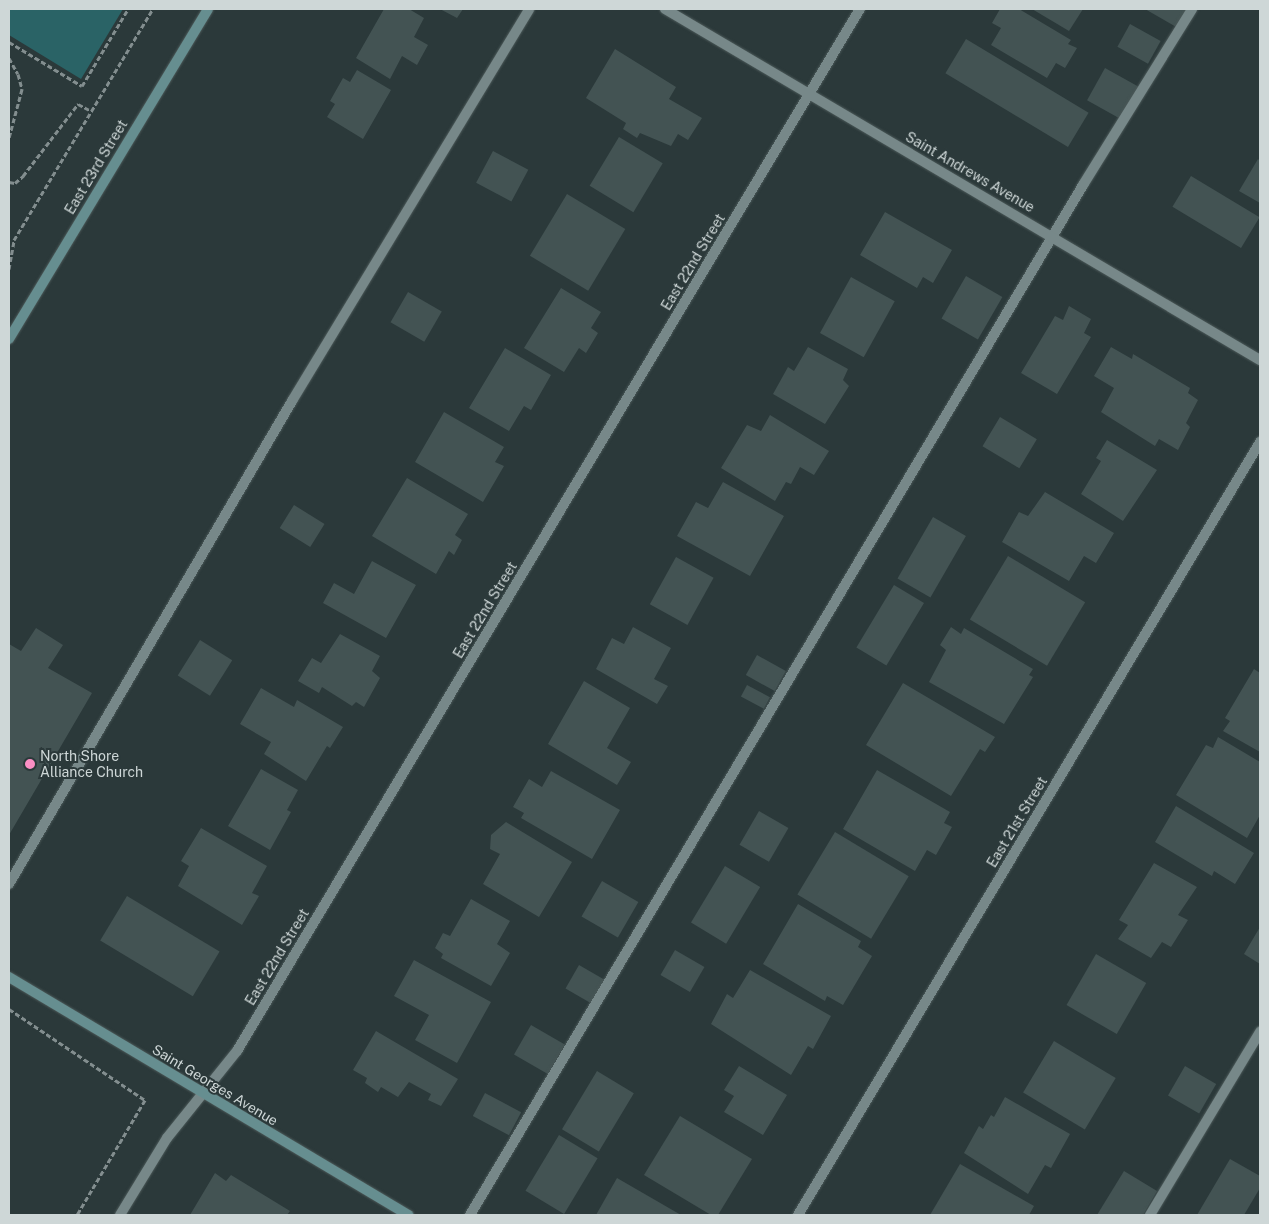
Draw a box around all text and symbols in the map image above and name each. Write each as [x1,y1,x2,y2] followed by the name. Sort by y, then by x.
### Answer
[61,117,131,217] street label: East 23rd Street
[902,128,1038,216] street label: Saint Andrews Avenue
[658,211,728,313] street label: East 22nd Street
[450,559,520,661] street label: East 22nd Street
[40,748,143,780] place label: North Shore Alliance Church
[24,758,36,770] marker: North Shore Alliance Church
[983,774,1051,870] street label: East 21st Street
[242,906,312,1008] street label: East 22nd Street
[149,1041,281,1129] street label: Saint Georges Avenue

